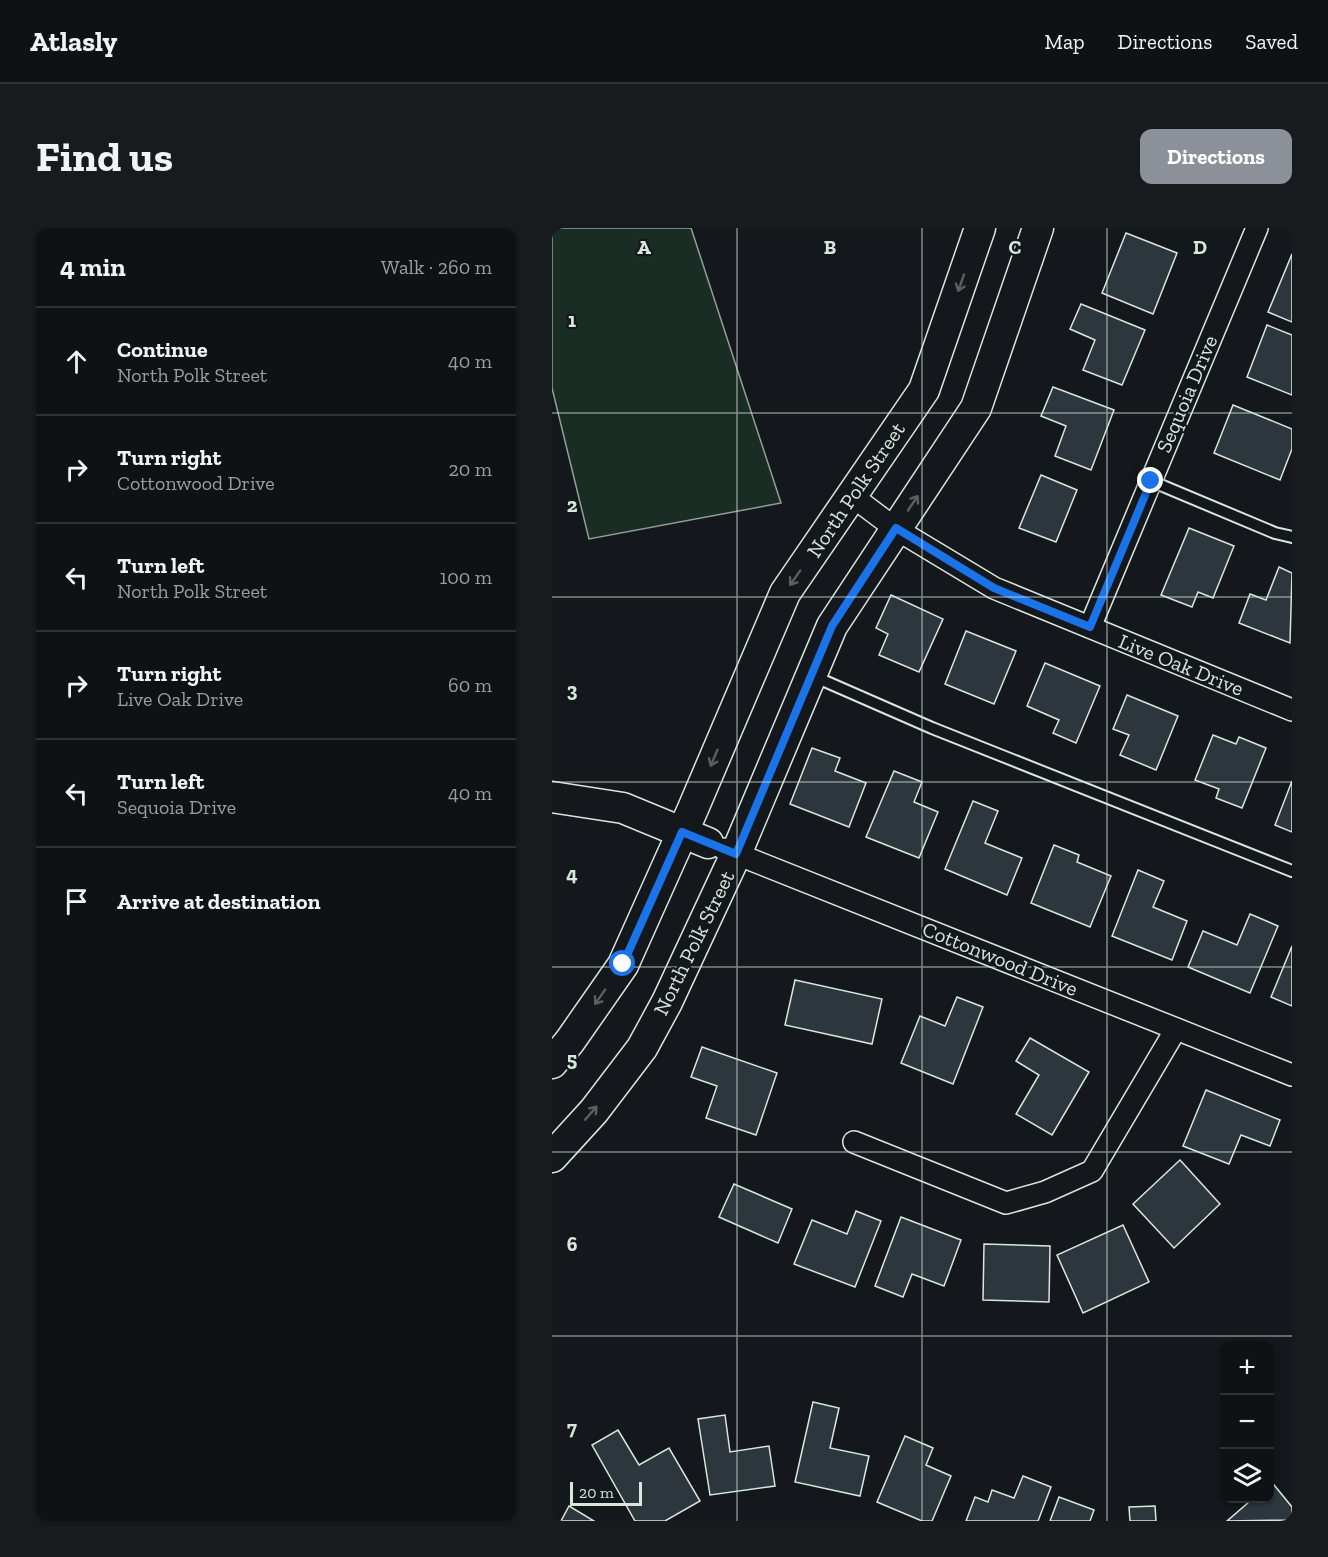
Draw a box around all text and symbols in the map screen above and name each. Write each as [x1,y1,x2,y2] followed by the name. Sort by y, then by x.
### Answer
[30,25,117,58] text: Atlasly
[1045,29,1085,54] text: Map
[1118,29,1212,54] text: Directions
[1245,29,1298,54] text: Saved
[1140,129,1292,184] button: Directions
[36,131,173,182] text: Find us
[637,235,651,259] text: A
[824,235,836,259] text: B
[1009,235,1022,259] text: C
[1193,235,1207,259] text: D
[60,251,126,283] text: 4 min
[381,255,492,279] text: Walk · 260 m
[954,273,965,292] one-way arrow
[568,308,576,332] text: 1
[1151,331,1223,456] street label: Sequoia Drive
[117,336,208,363] text: Continue
[60,345,93,378] icon: ahead
[448,349,492,373] text: 40 m
[117,363,267,387] text: North Polk Street
[801,417,910,562] street label: North Polk Street
[117,444,221,471] text: Turn right
[60,453,93,486] icon: right
[448,457,492,481] text: 20 m
[1137,467,1163,493] route end
[117,471,275,495] text: Cottonwood Drive
[567,493,578,517] text: 2
[907,495,919,512] one-way arrow
[117,552,204,579] text: Turn left
[60,561,93,594] icon: left
[439,565,492,589] text: 100 m
[789,570,801,586] one-way arrow
[117,579,267,603] text: North Polk Street
[1115,628,1247,701] street label: Live Oak Drive
[117,660,221,687] text: Turn right
[60,669,93,702] icon: right
[448,673,492,697] text: 60 m
[567,678,578,702] text: 3
[117,687,243,711] text: Live Oak Drive
[708,748,719,767] one-way arrow
[117,768,204,795] text: Turn left
[60,777,93,810] icon: left
[448,781,492,805] text: 40 m
[117,795,236,819] text: Sequoia Drive
[566,862,578,886] text: 4
[648,866,739,1019] street label: North Polk Street
[60,885,93,918] icon: arrive
[117,888,320,915] text: Arrive at destination
[919,916,1082,1001] street label: Cottonwood Drive
[609,950,635,976] route start
[594,989,606,1005] one-way arrow
[567,1047,577,1071] text: 5
[585,1105,598,1121] one-way arrow
[567,1232,578,1256] text: 6
[1220,1341,1274,1503] map controls
[1220,1341,1274,1395] button: +
[1220,1395,1274,1449] button: −
[567,1416,577,1440] text: 7
[1220,1449,1274,1503] button: layers
[570,1479,642,1506] scale bar
[579,1483,614,1502] text: 20 m

